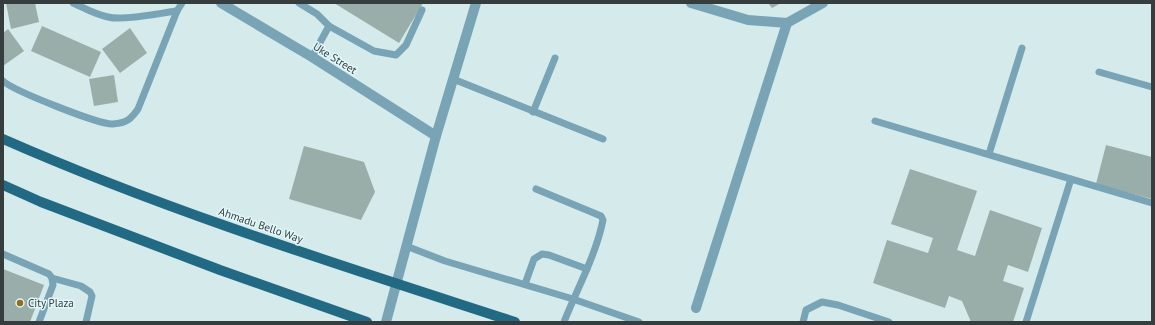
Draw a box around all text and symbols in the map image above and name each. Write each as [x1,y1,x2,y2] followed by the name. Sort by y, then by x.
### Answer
[311,39,360,77] street label: Uke Street
[217,204,306,246] street label: Ahmadu Bello Way
[28,296,74,310] place label: City Plaza
[15,298,25,308] marker: City Plaza

